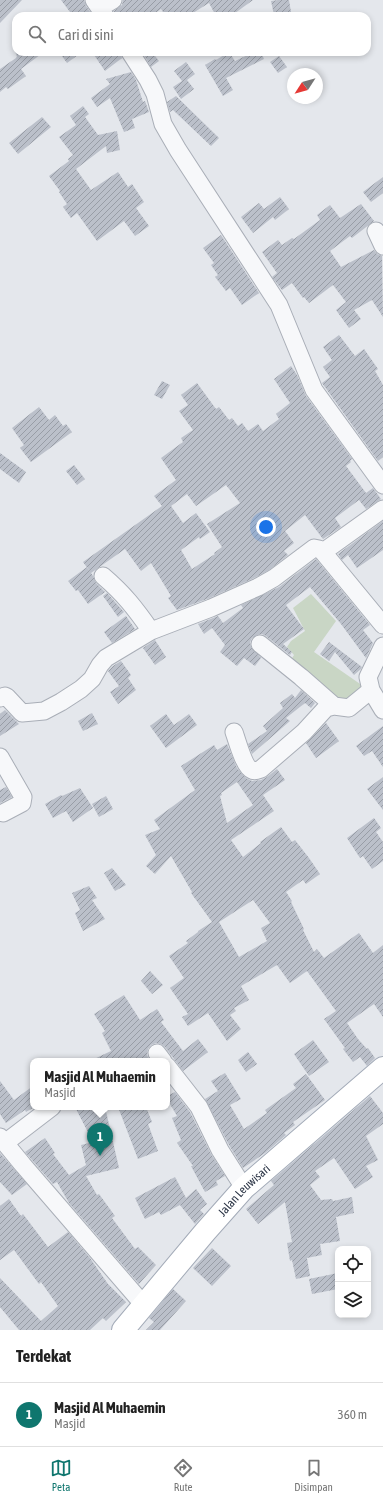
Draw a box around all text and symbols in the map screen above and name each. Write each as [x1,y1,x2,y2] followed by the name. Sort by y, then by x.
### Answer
[12,12,371,56] search box
[26,23,48,45] icon: search
[58,26,114,43] text: Cari di sini
[287,68,323,104] north arrow
[256,517,276,537] your location
[30,1058,170,1110] popup
[44,1068,156,1085] text: Masjid Al Muhaemin
[44,1085,76,1100] text: Masjid
[87,1123,113,1156] pin: 1
[215,1162,273,1219] street label: Jalan Leuwisari
[335,1246,371,1318] map controls
[335,1246,371,1282] button: locate
[335,1282,371,1318] button: layers
[16,1346,71,1366] text: Terdekat
[54,1399,166,1416] text: Masjid Al Muhaemin
[26,1407,32,1422] text: 1
[338,1407,367,1422] text: 360 m
[54,1416,86,1431] text: Masjid
[50,1457,72,1493] tab: Peta
[172,1457,194,1493] tab: Rute
[294,1457,333,1493] tab: Disimpan

